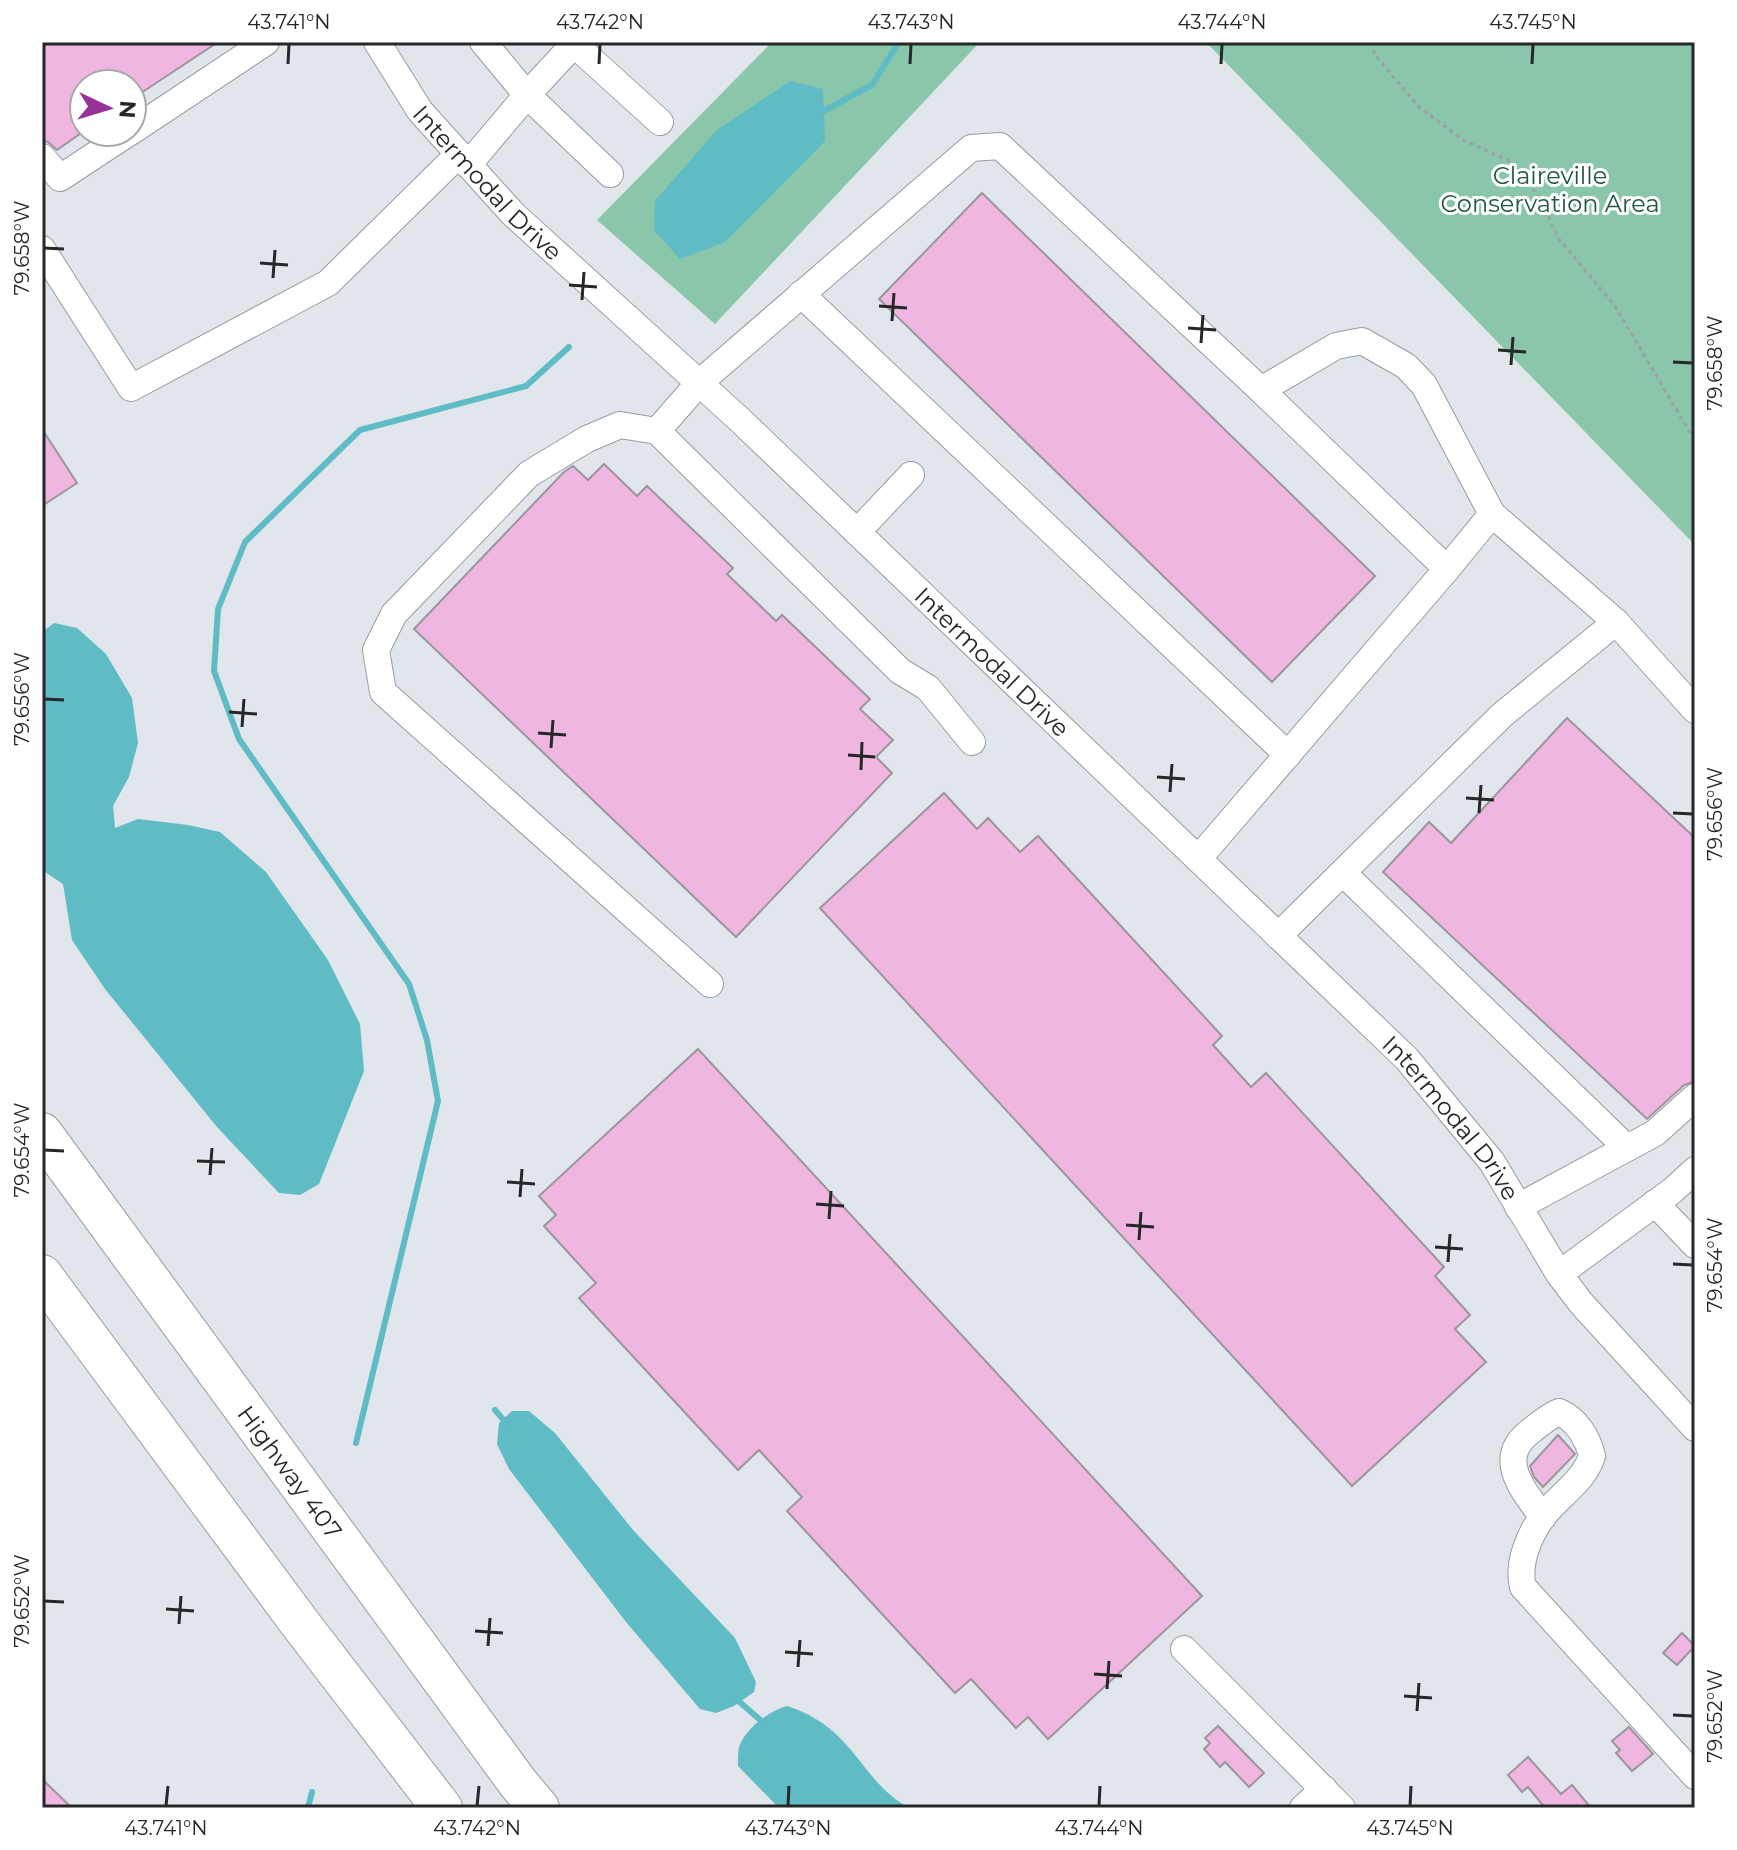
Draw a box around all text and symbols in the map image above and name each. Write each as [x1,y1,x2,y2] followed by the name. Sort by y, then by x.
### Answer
[247,10,331,34] text: 43.741°N
[556,10,644,34] text: 43.742°N
[867,10,955,34] text: 43.743°N
[1177,10,1267,34] text: 43.744°N
[1489,10,1577,34] text: 43.745°N
[68,68,148,148] north arrow
[407,99,568,266] street label: Intermodal Drive
[113,100,142,119] text: N
[1440,161,1660,218] park label: Claireville Conservation Area
[10,200,34,296] text: 79.658°W
[1703,315,1727,411] text: 79.658°W
[909,581,1076,743] street label: Intermodal Drive
[10,652,34,746] text: 79.656°W
[1703,767,1727,861] text: 79.656°W
[1377,1029,1526,1205] street label: Intermodal Drive
[10,1102,34,1198] text: 79.654°W
[1703,1217,1727,1313] text: 79.654°W
[232,1400,348,1544] street label: Highway 407
[10,1554,34,1648] text: 79.652°W
[1703,1669,1727,1763] text: 79.652°W
[124,1816,208,1840] text: 43.741°N
[433,1816,521,1840] text: 43.742°N
[744,1816,832,1840] text: 43.743°N
[1054,1816,1144,1840] text: 43.744°N
[1366,1816,1454,1840] text: 43.745°N

